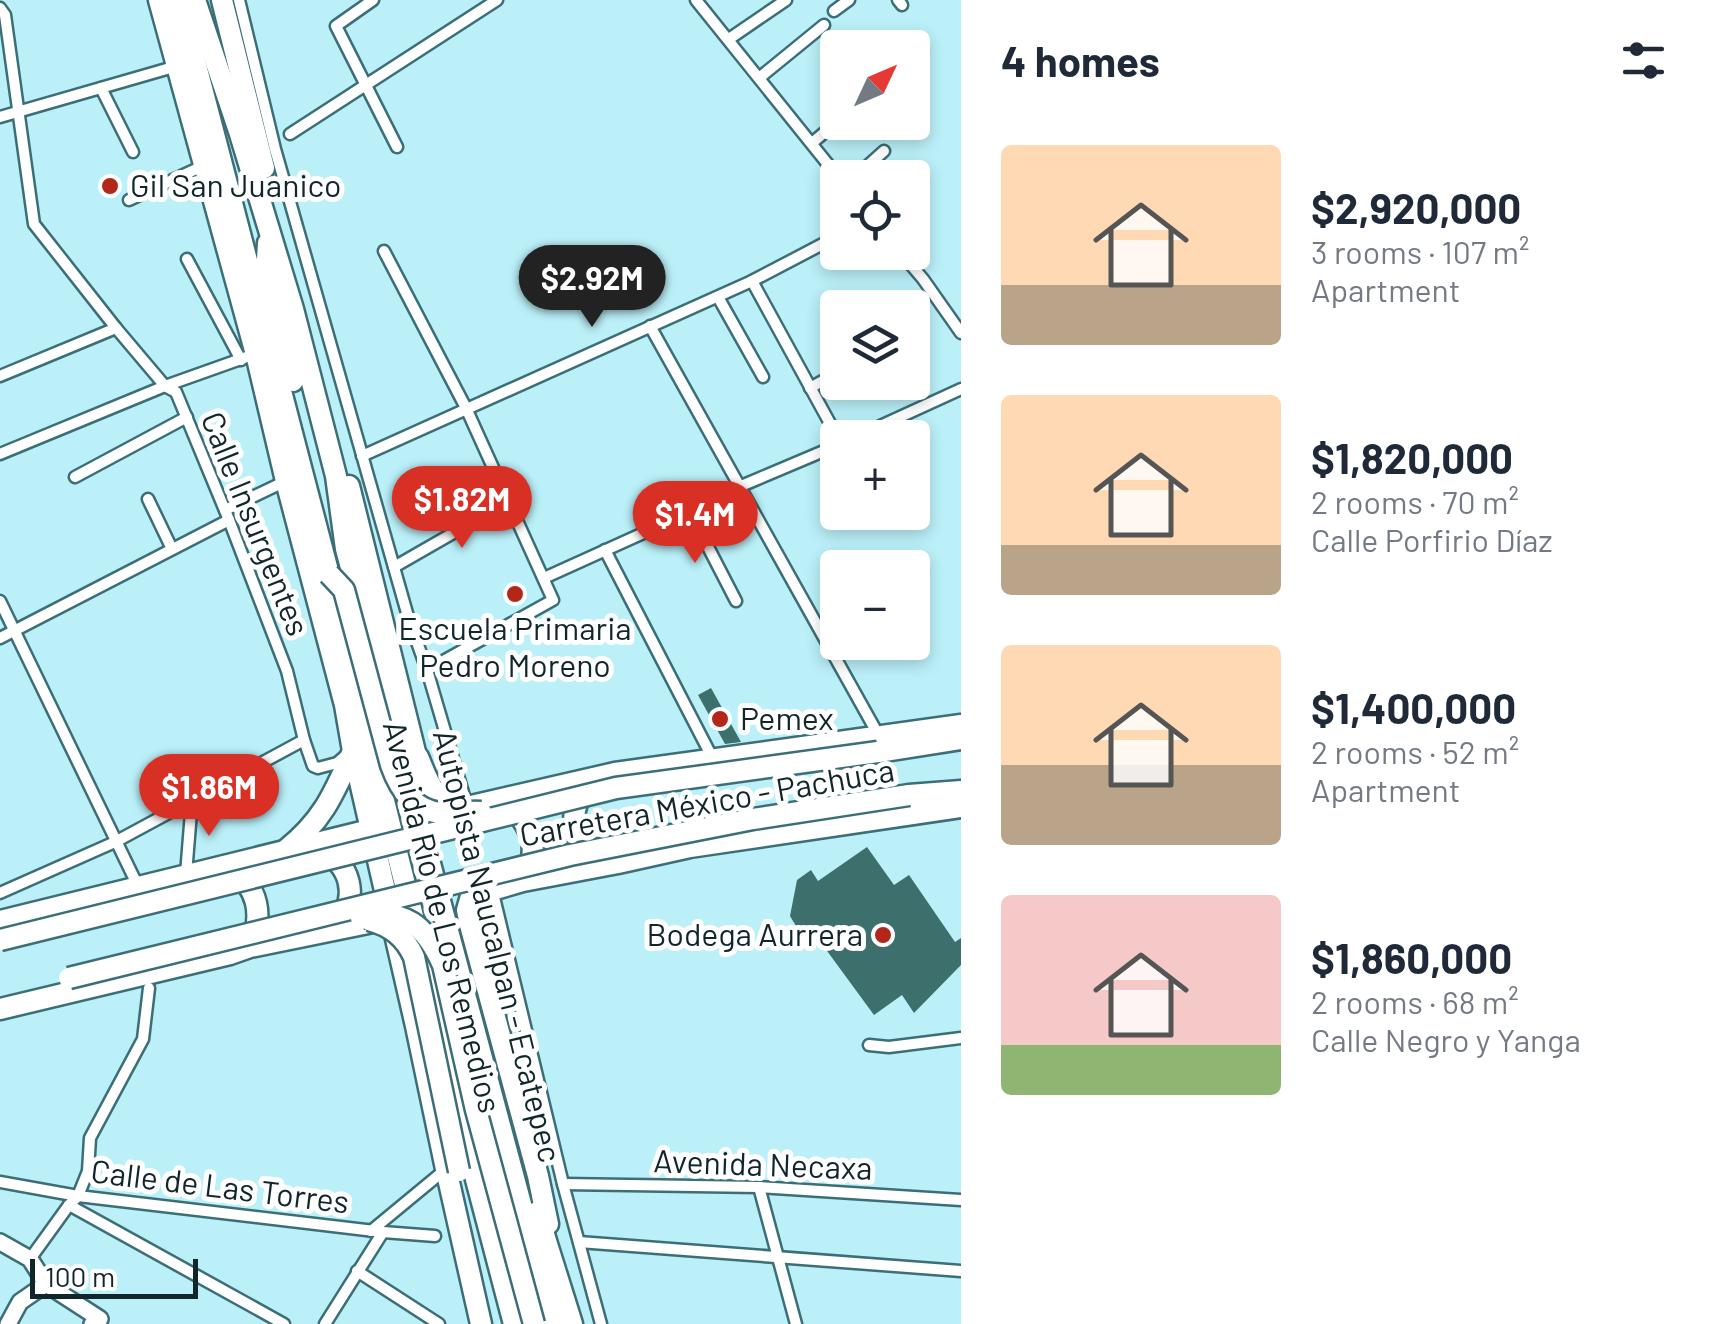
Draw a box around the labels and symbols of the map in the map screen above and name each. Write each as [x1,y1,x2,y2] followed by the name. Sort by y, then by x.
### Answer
[820,30,930,140] north arrow
[130,165,342,203] place label: Gil San Juanico
[99,175,121,197] marker: Gil San Juanico
[511,245,673,330] pin: $2.92M
[195,406,319,641] street label: Calle Insurgentes
[381,466,543,551] pin: $1.82M
[625,481,765,566] pin: $1.4M
[504,583,526,605] marker: Escuela Primaria Pedro Moreno
[398,608,632,683] place label: Escuela Primaria Pedro Moreno
[740,698,834,736] place label: Pemex
[709,708,731,730] marker: Pemex
[377,717,511,1116] street label: Avenida Río de Los Remedios
[427,725,571,1166] street label: Autopista Naucalpan - Ecatepec
[516,749,897,853] street label: Carretera México - Pachuca
[128,754,290,839] pin: $1.86M
[646,914,863,952] place label: Bodega Aurrera
[872,924,894,946] marker: Bodega Aurrera
[653,1140,873,1186] street label: Avenida Necaxa
[89,1150,351,1220] street label: Calle de Las Torres
[30,1254,198,1298] scale bar

